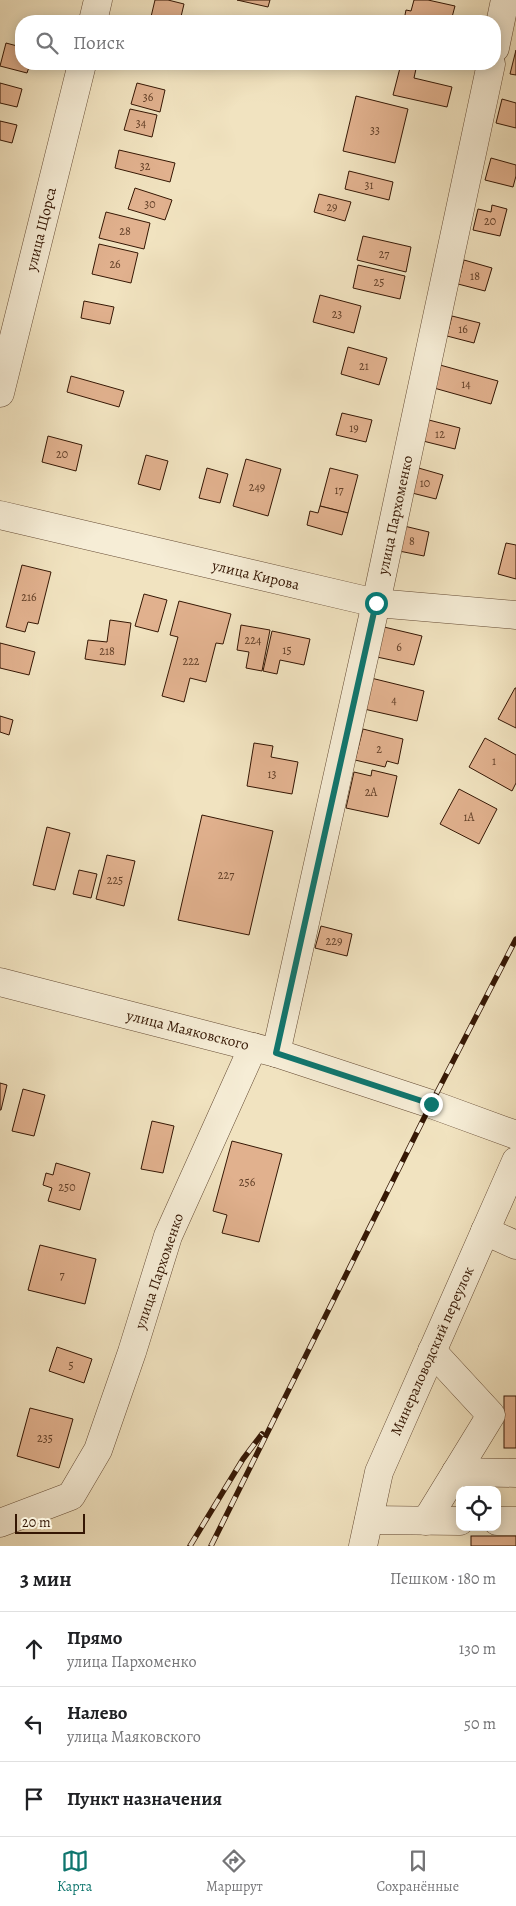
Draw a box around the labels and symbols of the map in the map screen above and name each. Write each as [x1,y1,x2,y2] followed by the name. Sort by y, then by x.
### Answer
[143,89,154,105] house number: 36
[136,115,147,131] house number: 34
[370,122,380,138] house number: 33
[140,158,151,174] house number: 32
[364,177,374,193] house number: 31
[21,185,61,274] street label: улица Щорса
[144,196,156,212] house number: 30
[326,199,338,215] house number: 29
[484,213,496,229] house number: 20
[119,223,131,239] house number: 28
[379,246,390,262] house number: 27
[109,256,121,272] house number: 26
[470,268,480,284] house number: 18
[374,274,384,290] house number: 25
[332,306,342,322] house number: 23
[458,321,468,337] house number: 16
[359,358,369,374] house number: 21
[461,376,471,392] house number: 14
[349,420,359,436] house number: 19
[435,426,445,442] house number: 12
[56,446,68,462] house number: 20
[372,454,417,577] street label: улица Пархоменко
[420,475,430,491] house number: 10
[249,479,265,495] house number: 249
[334,482,345,498] house number: 17
[409,533,415,549] house number: 8
[209,555,302,595] street label: улица Кирова
[21,589,37,605] house number: 216
[365,592,388,615] route start
[245,632,262,648] house number: 224
[396,639,402,655] house number: 6
[282,642,292,658] house number: 15
[99,643,115,659] house number: 218
[182,653,200,669] house number: 222
[391,692,397,708] house number: 4
[376,741,382,757] house number: 2
[492,753,496,769] house number: 1
[267,766,277,782] house number: 13
[365,784,378,800] house number: 2А
[463,809,476,825] house number: 1А
[218,867,235,883] house number: 227
[107,872,123,888] house number: 225
[326,933,342,949] house number: 229
[124,1005,251,1055] street label: улица Маяковского
[420,1093,443,1116] route end
[239,1174,256,1190] house number: 256
[58,1179,76,1195] house number: 250
[129,1210,188,1333] street label: улица Пархоменко
[386,1263,479,1439] street label: Минераловодский переулок
[59,1267,65,1283] house number: 7
[68,1357,74,1373] house number: 5
[37,1430,53,1446] house number: 235
[15,1511,85,1534] scale bar

